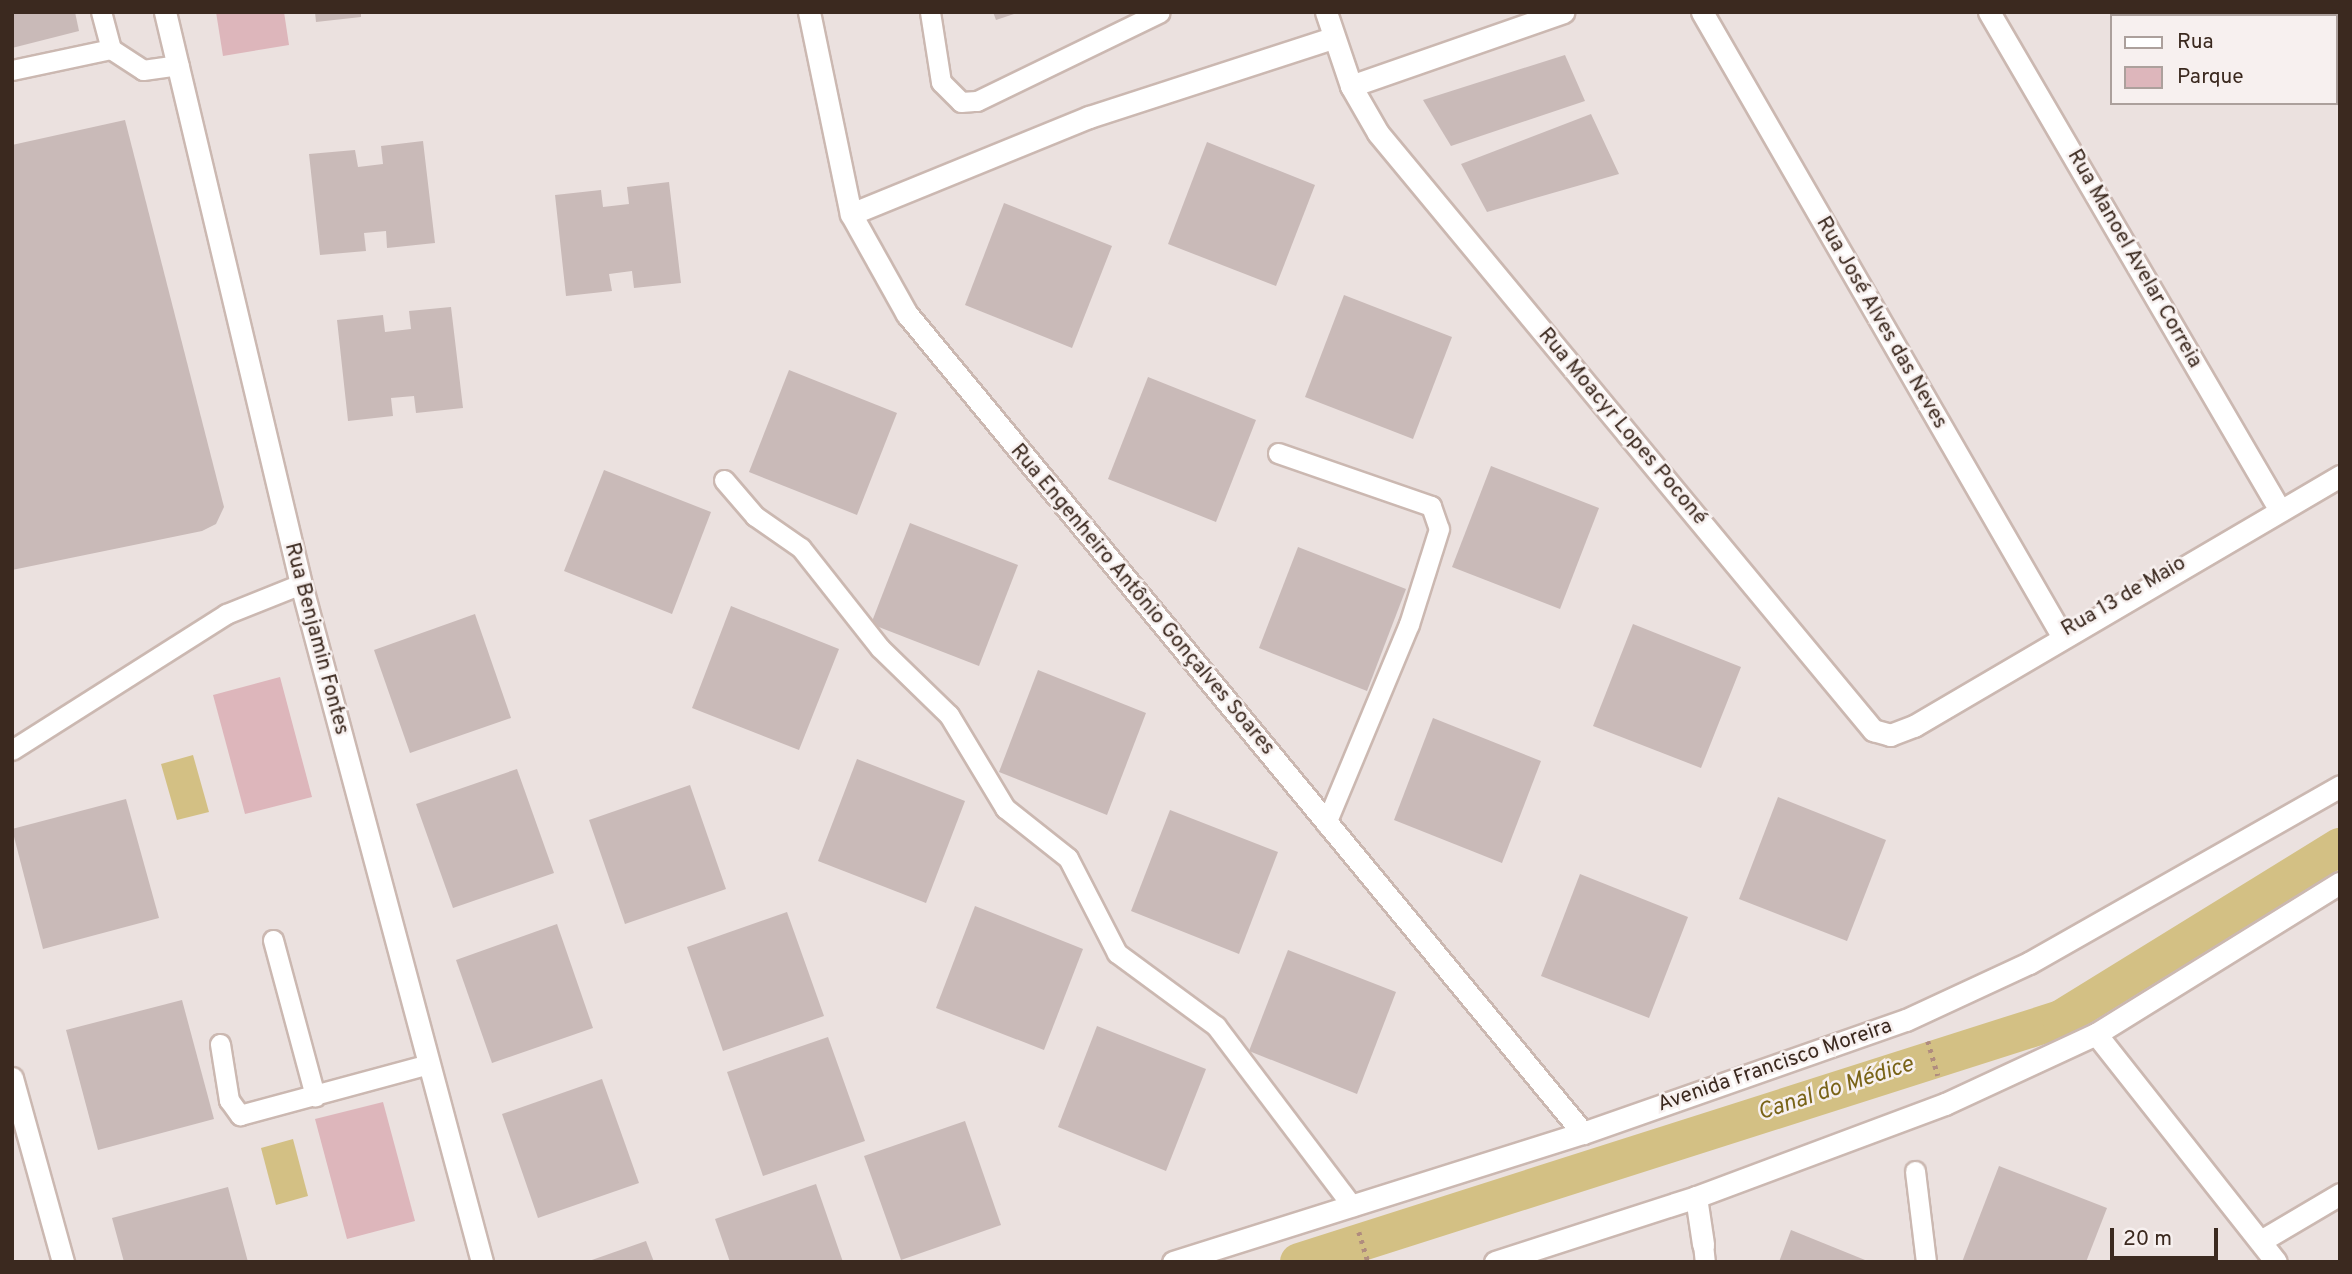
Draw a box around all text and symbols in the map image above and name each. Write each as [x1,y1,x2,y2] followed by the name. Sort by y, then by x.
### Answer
[2110,14,2338,105] legend
[2177,29,2214,56] text: Rua
[2177,64,2244,91] text: Parque
[2061,145,2207,373] street label: Rua Manoel Avelar Correia
[1810,212,1952,434] street label: Rua José Alves das Neves
[1532,323,1712,531] street label: Rua Moacyr Lopes Poconé
[1004,439,1280,761] street label: Rua Engenheiro Antônio Gonçalves Soares
[278,540,354,738] street label: Rua Benjamin Fontes
[2057,551,2191,643] street label: Rua 13 de Maio
[1655,1014,1895,1118] street label: Avenida Francisco Moreira
[1755,1052,1917,1128] water label: Canal do Médice
[2114,1214,2222,1258] scale bar
[2123,1226,2172,1253] text: 20 m

